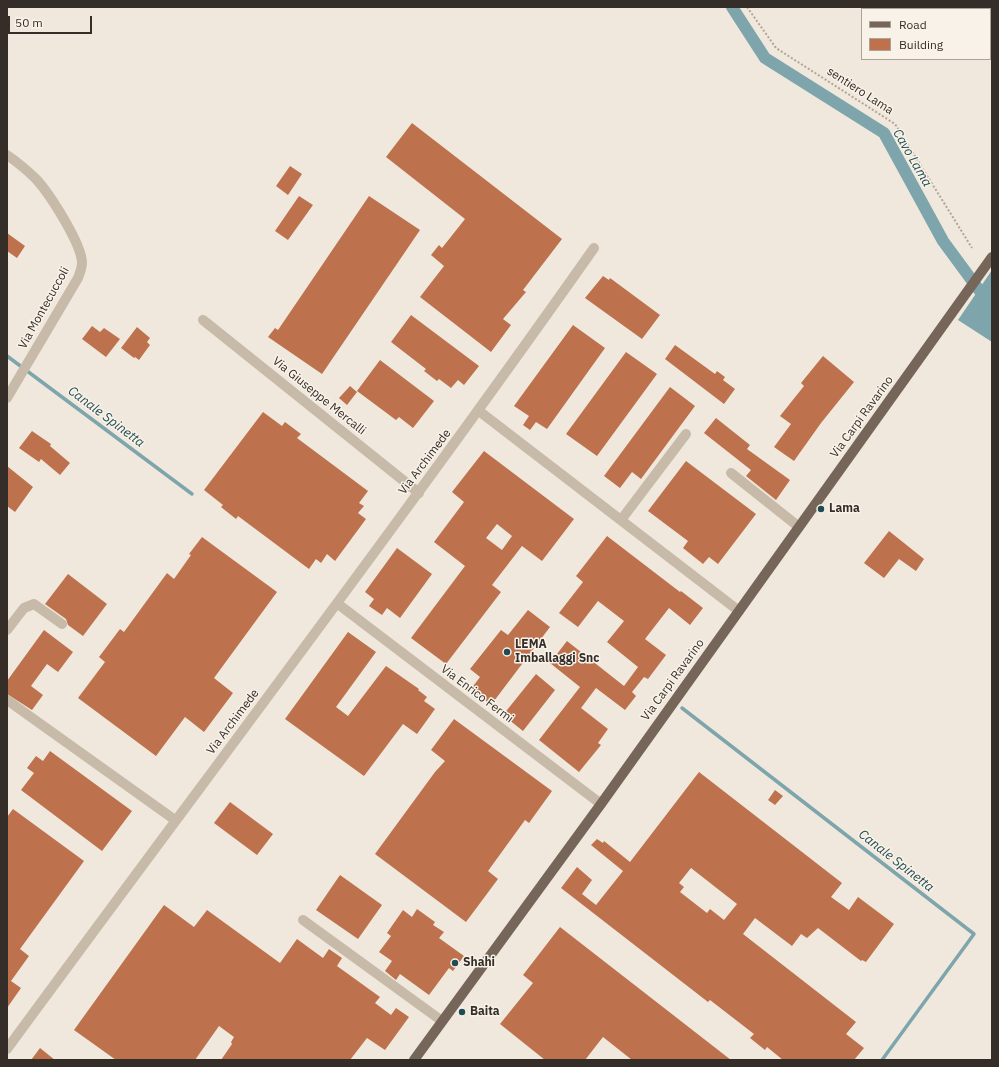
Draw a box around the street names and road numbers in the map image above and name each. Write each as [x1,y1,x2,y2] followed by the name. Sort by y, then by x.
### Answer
[824,64,896,118] street label: sentiero Lama
[16,265,72,351] street label: Via Montecuccoli
[269,354,369,438] street label: Via Giuseppe Mercalli
[827,373,897,461] street label: Via Carpi Ravarino
[396,427,454,497] street label: Via Archimede
[638,636,708,724] street label: Via Carpi Ravarino
[438,662,516,726] street label: Via Enrico Fermi
[204,687,262,757] street label: Via Archimede

